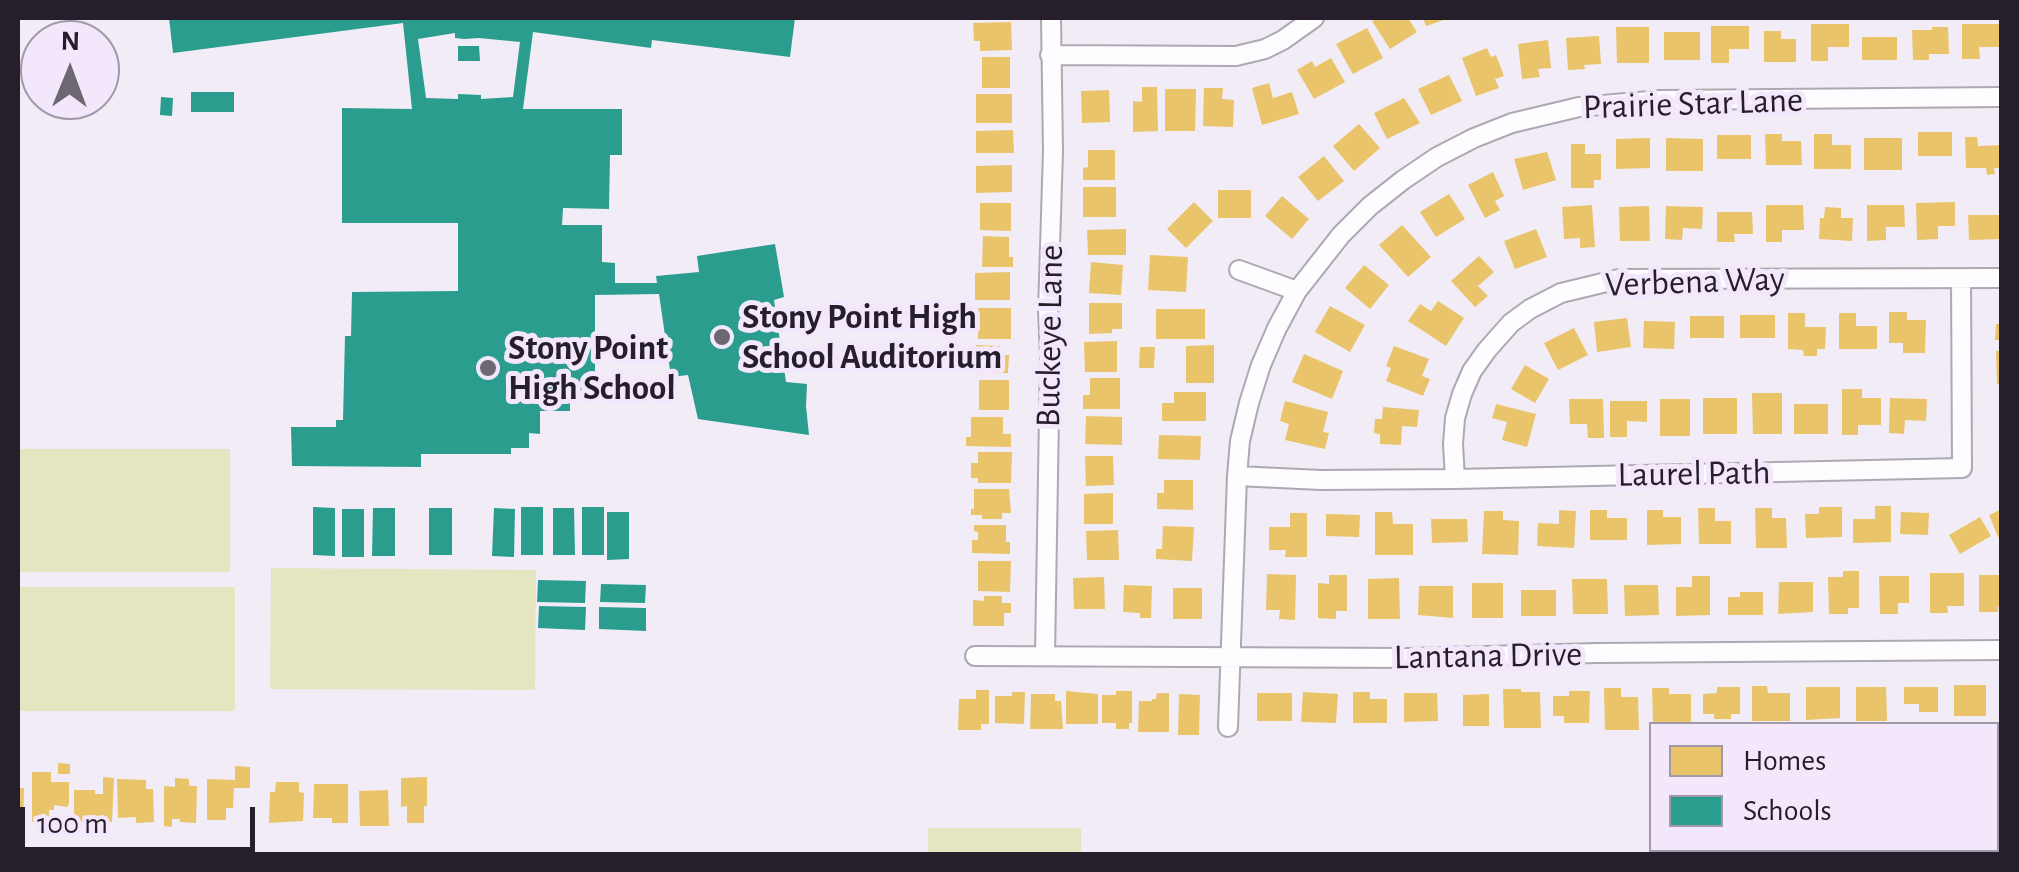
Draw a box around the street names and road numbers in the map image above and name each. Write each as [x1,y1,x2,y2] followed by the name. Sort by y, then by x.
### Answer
[1582,79,1804,129] street label: Prairie Star Lane
[1027,244,1073,428] street label: Buckeye Lane
[1604,258,1786,306] street label: Verbena Way
[1617,452,1771,496] street label: Laurel Path
[1394,633,1582,679] street label: Lantana Drive

